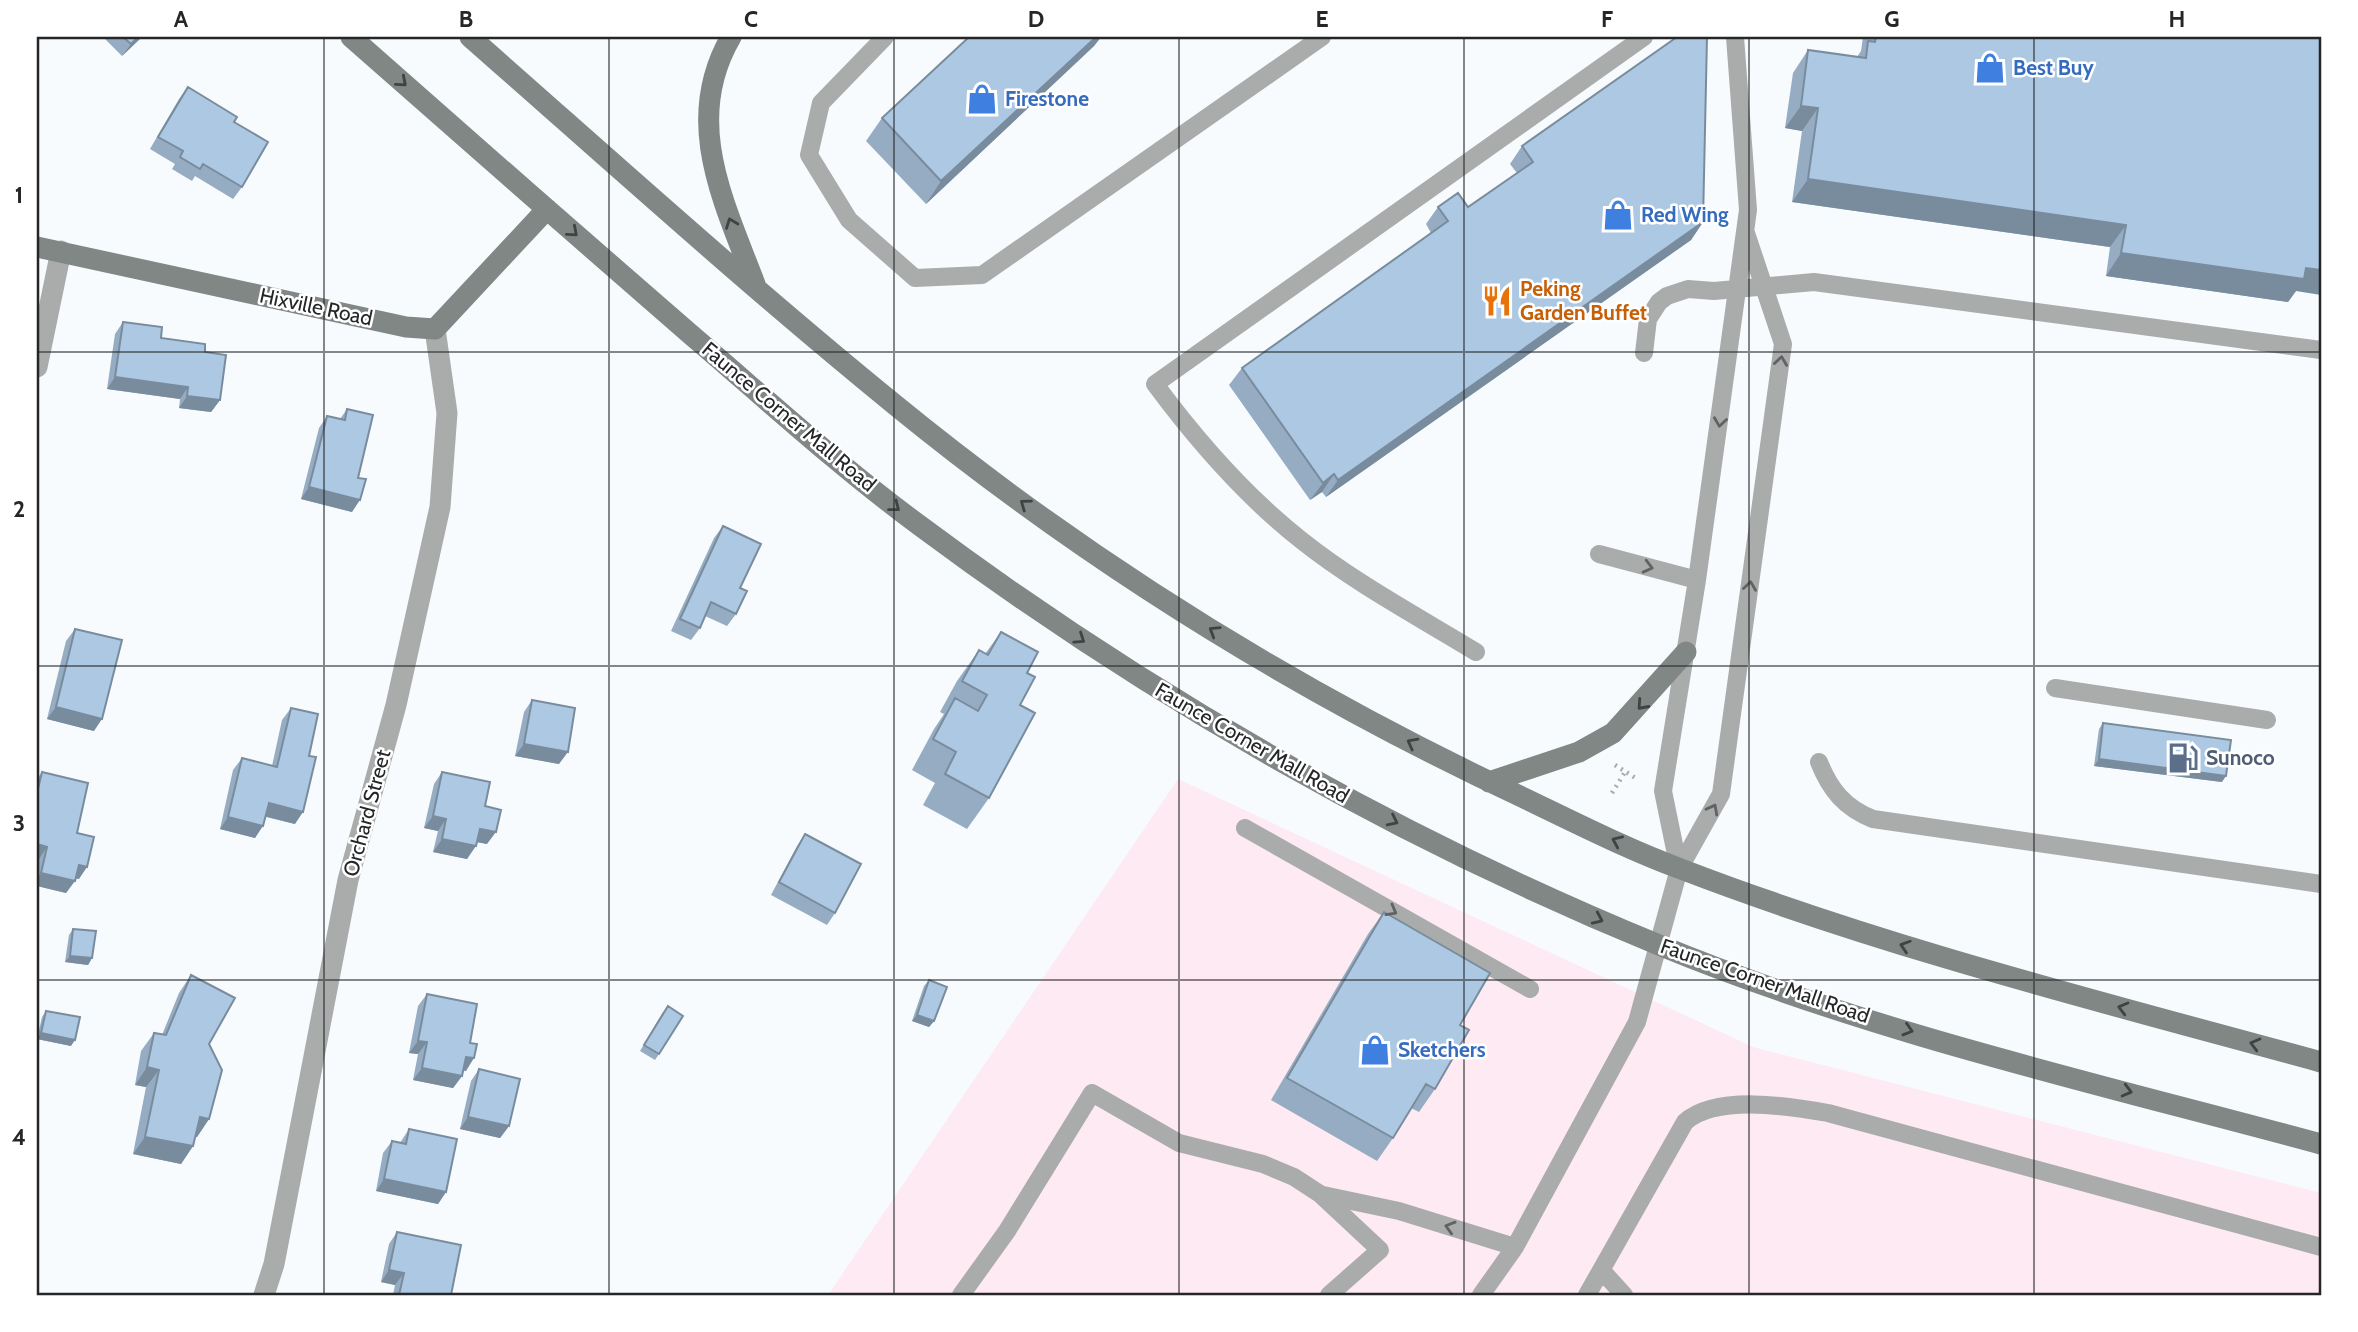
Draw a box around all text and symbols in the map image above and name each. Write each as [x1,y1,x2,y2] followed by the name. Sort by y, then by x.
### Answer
[174,5,189,33] text: A
[459,5,473,33] text: B
[744,5,758,33] text: C
[1028,5,1044,33] text: D
[1315,5,1329,33] text: E
[1601,5,1613,33] text: F
[1884,5,1900,33] text: G
[2169,5,2185,33] text: H
[1973,51,2007,85] shop icon: Best Buy
[2013,55,2094,80] place label: Best Buy
[394,74,407,86] one-way arrow
[965,82,999,116] shop icon: Firestone
[1005,86,1089,111] place label: Firestone
[15,181,23,209] text: 1
[1601,198,1635,232] shop icon: Red Wing
[1641,202,1729,227] place label: Red Wing
[726,217,740,229] one-way arrow
[565,224,578,236] one-way arrow
[1520,276,1647,325] place label: Peking Garden Buffet
[257,282,375,331] street label: Hixville Road
[1480,284,1514,318] restaurant icon: Peking Garden Buffet
[697,337,881,497] street label: Faunce Corner Mall Road
[1773,355,1788,366] one-way arrow
[1712,417,1727,428] one-way arrow
[13,495,25,523] text: 2
[888,498,900,511] one-way arrow
[1020,500,1033,512] one-way arrow
[1642,559,1654,573] one-way arrow
[1742,580,1757,592] one-way arrow
[1209,626,1222,639] one-way arrow
[1073,631,1086,644] one-way arrow
[1151,677,1353,808] street label: Faunce Corner Mall Road
[1637,697,1650,710] one-way arrow
[1407,738,1419,751] one-way arrow
[2166,741,2200,775] fuel station icon: Sunoco
[2206,745,2275,770] place label: Sunoco
[338,747,395,879] street label: Orchard Street
[1705,804,1718,817] one-way arrow
[13,809,25,837] text: 3
[1386,812,1398,826] one-way arrow
[1612,835,1624,849] one-way arrow
[1384,903,1397,916] one-way arrow
[1591,911,1604,925] one-way arrow
[1657,933,1873,1028] street label: Faunce Corner Mall Road
[1899,939,1911,954] one-way arrow
[2118,1002,2130,1016] one-way arrow
[1902,1022,1914,1036] one-way arrow
[1358,1033,1392,1067] shop icon: Sketchers
[1398,1037,1486,1062] place label: Sketchers
[2250,1038,2262,1052] one-way arrow
[2121,1083,2133,1098] one-way arrow
[12,1123,26,1151] text: 4
[1444,1221,1456,1236] one-way arrow

